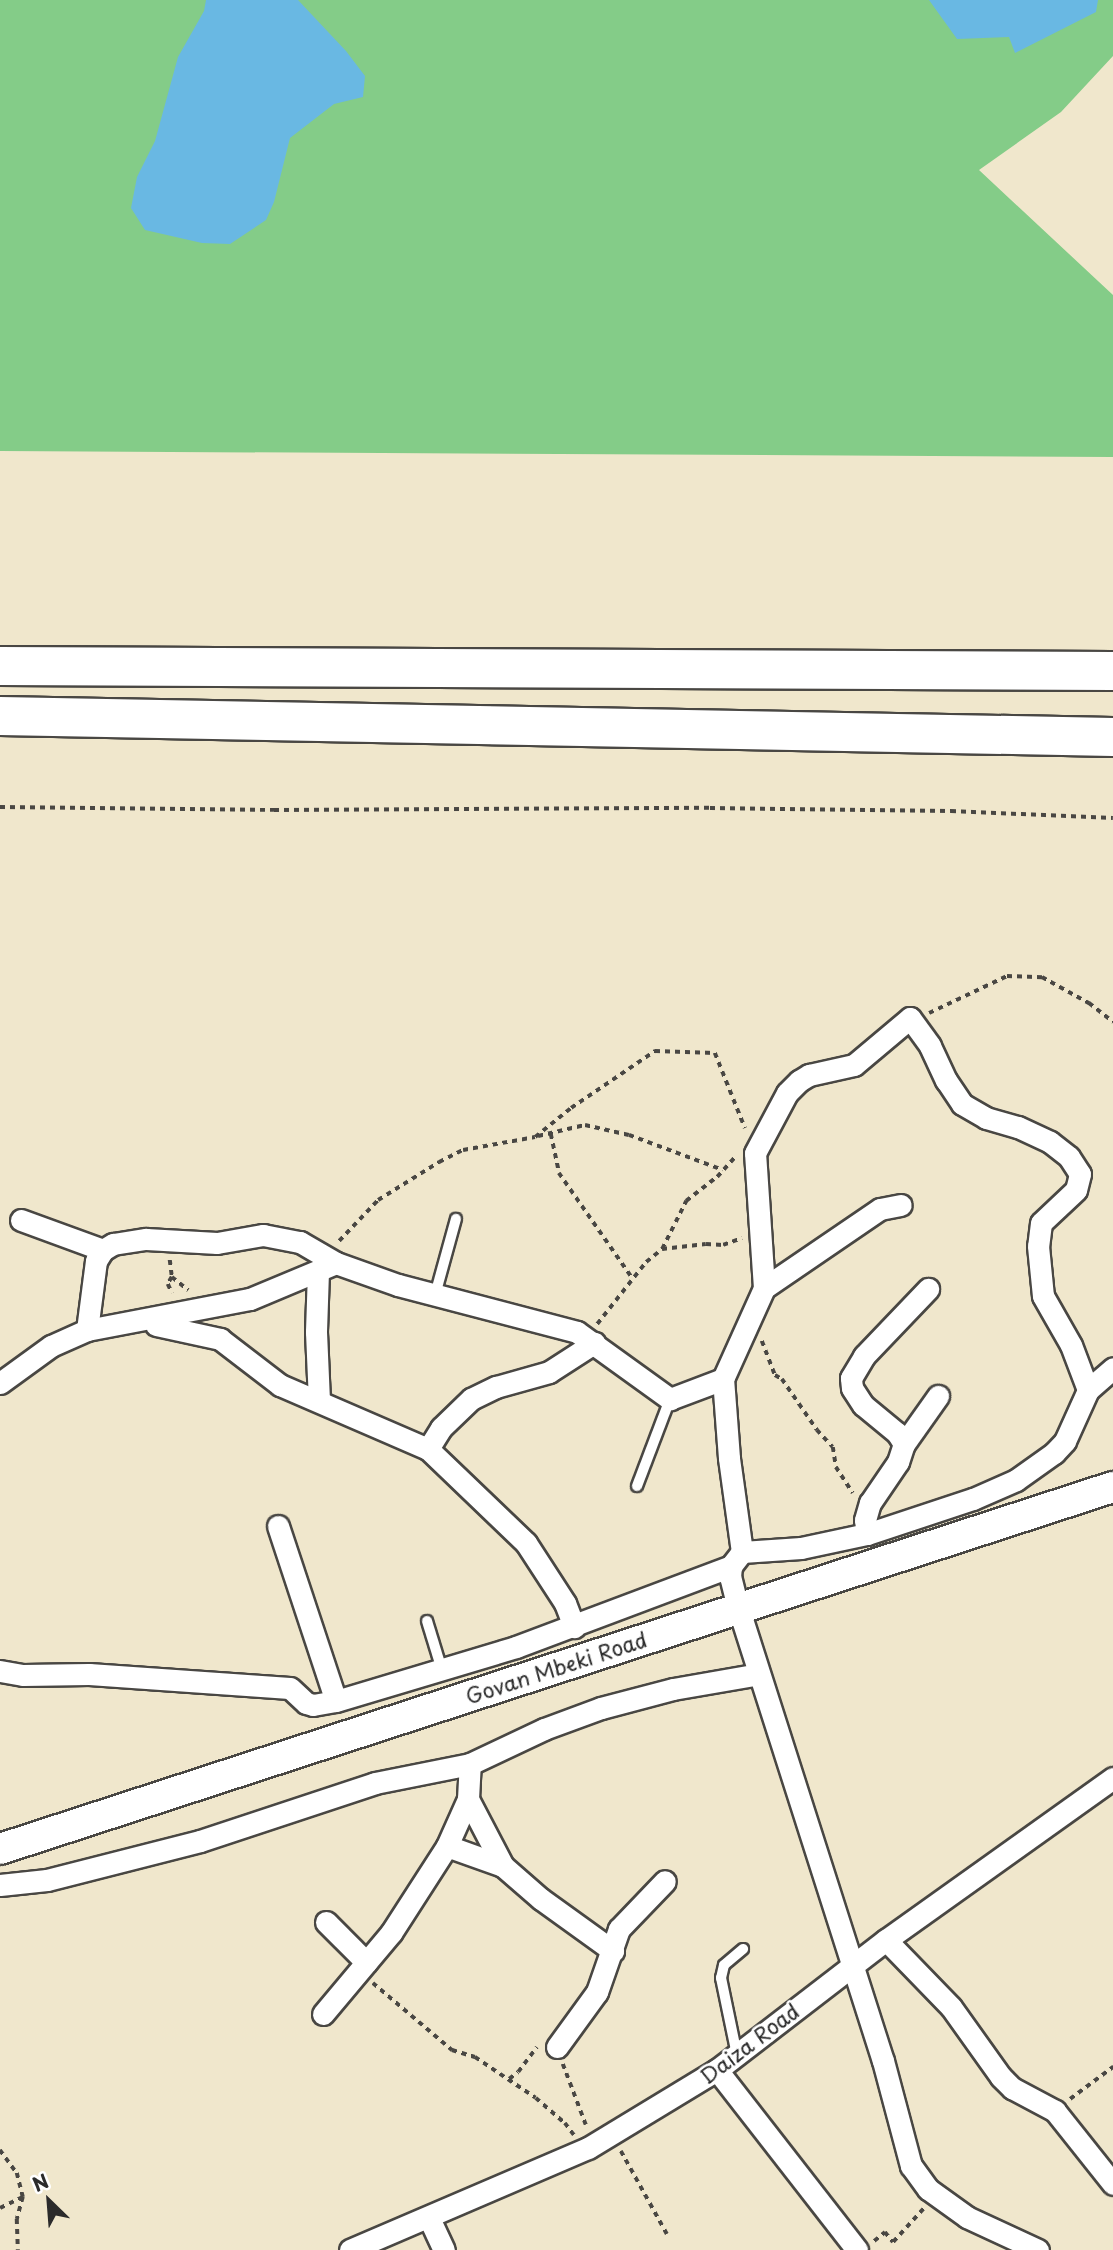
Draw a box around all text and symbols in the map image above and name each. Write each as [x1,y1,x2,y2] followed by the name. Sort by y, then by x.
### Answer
[461,1626,651,1708] street label: Govan Mbeki Road
[694,1998,804,2088] street label: Daiza Road
[14,2166,84,2236] north arrow
[27,2166,53,2198] text: N

